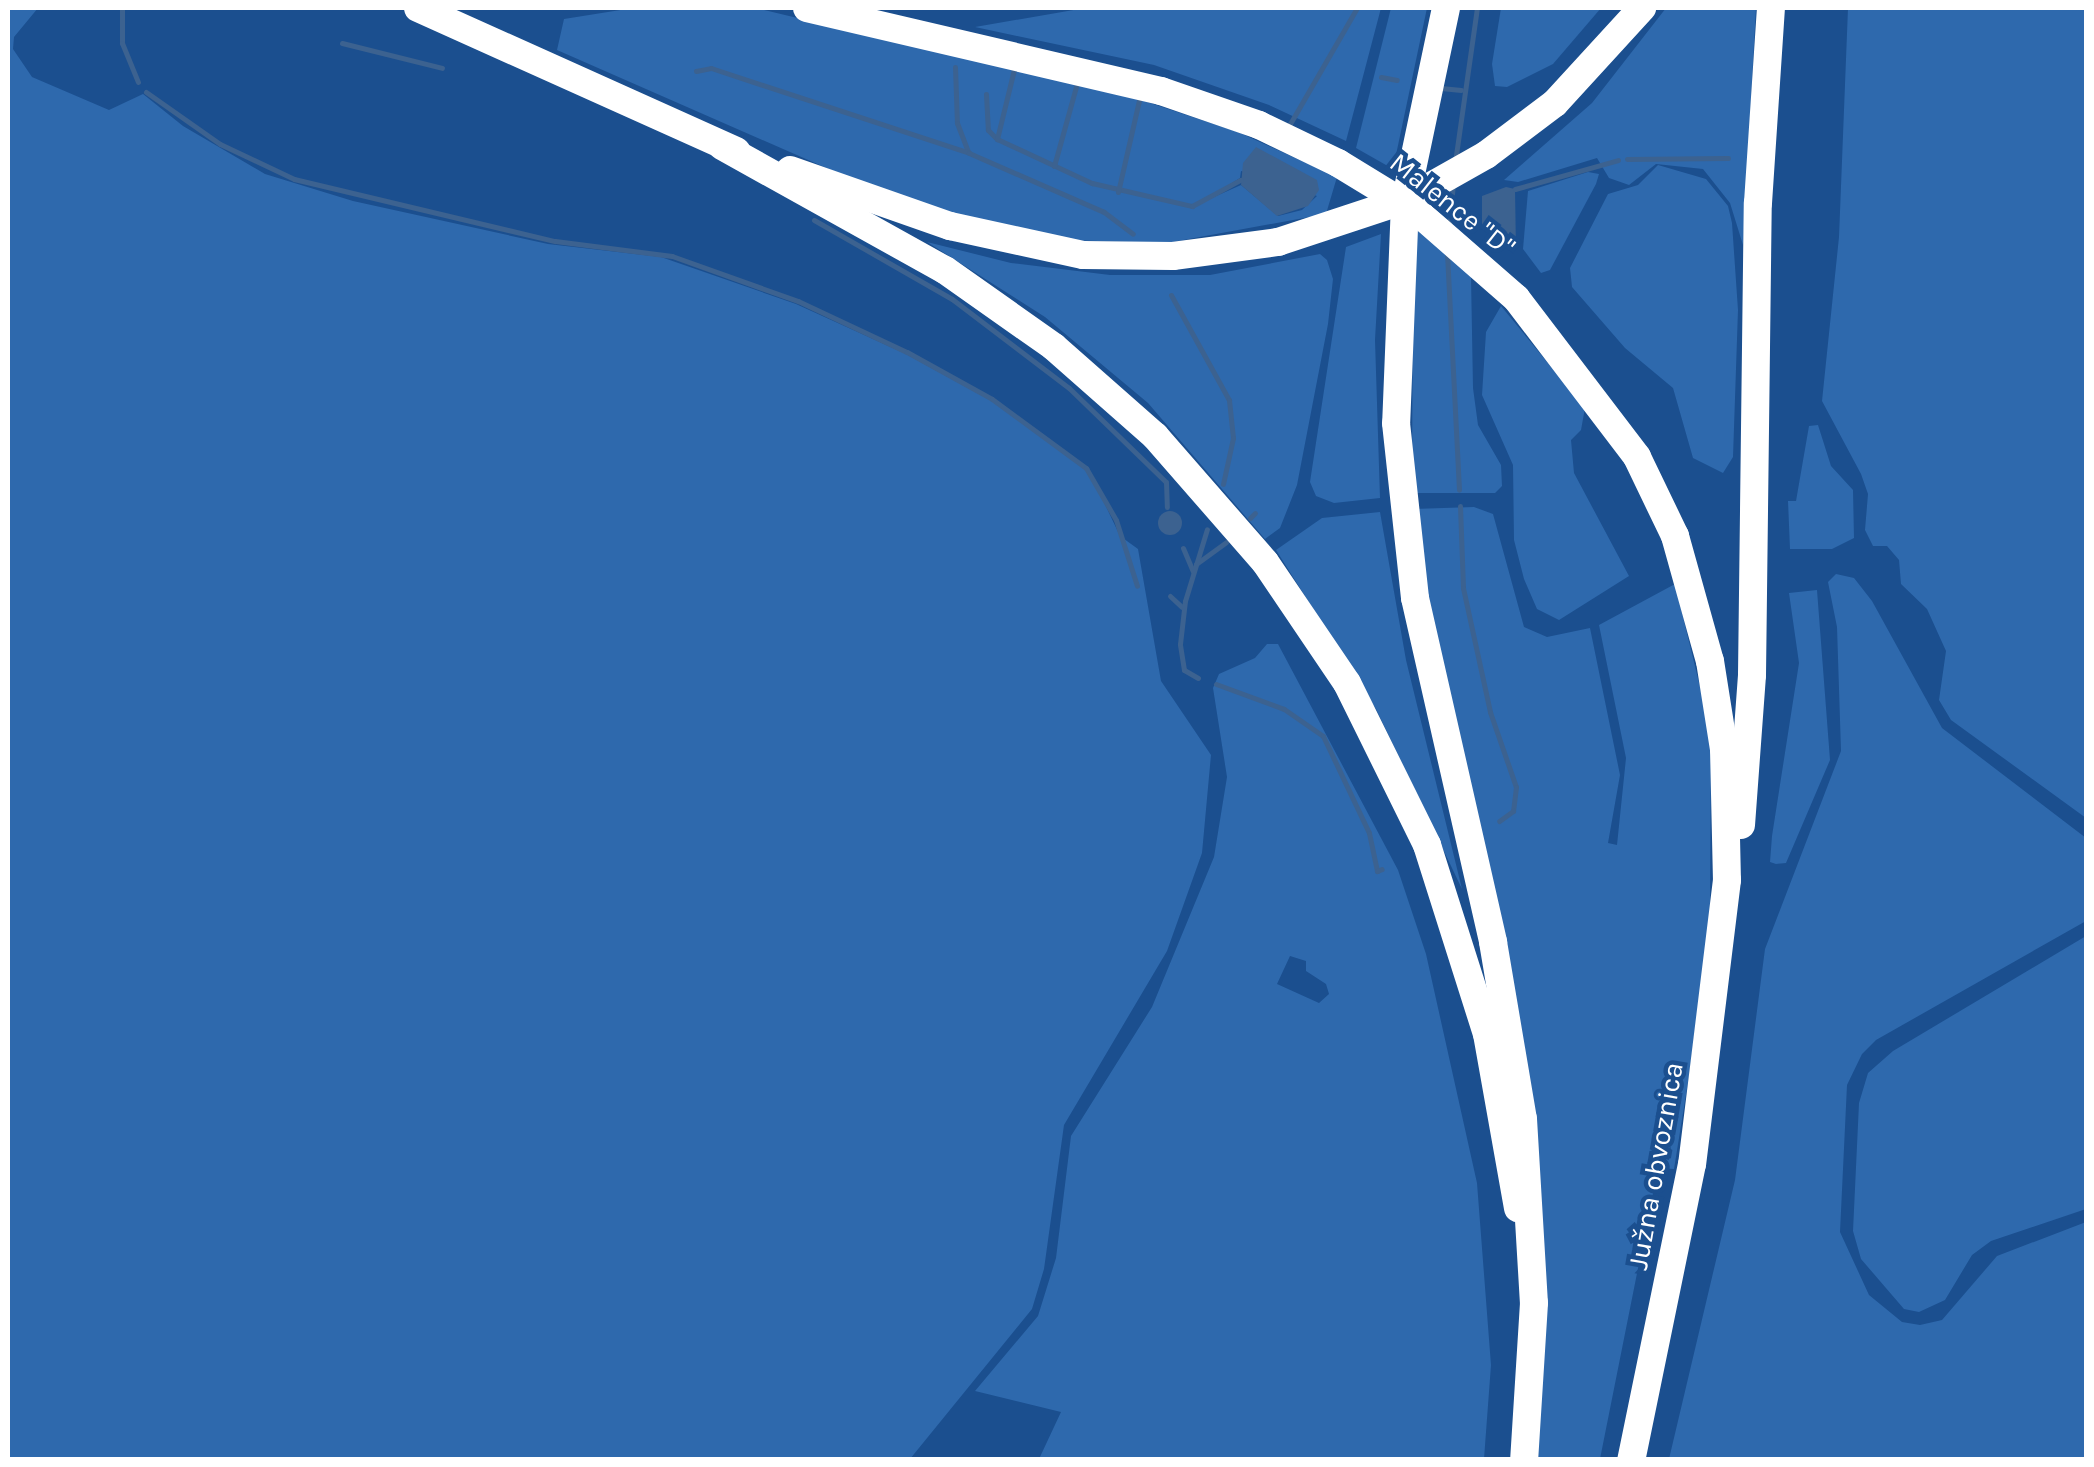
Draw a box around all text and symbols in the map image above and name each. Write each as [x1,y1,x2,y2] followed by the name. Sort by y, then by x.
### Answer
[1383,146,1521,264] street label: Malence "D"
[1621,1060,1691,1272] street label: Južna obvoznica

